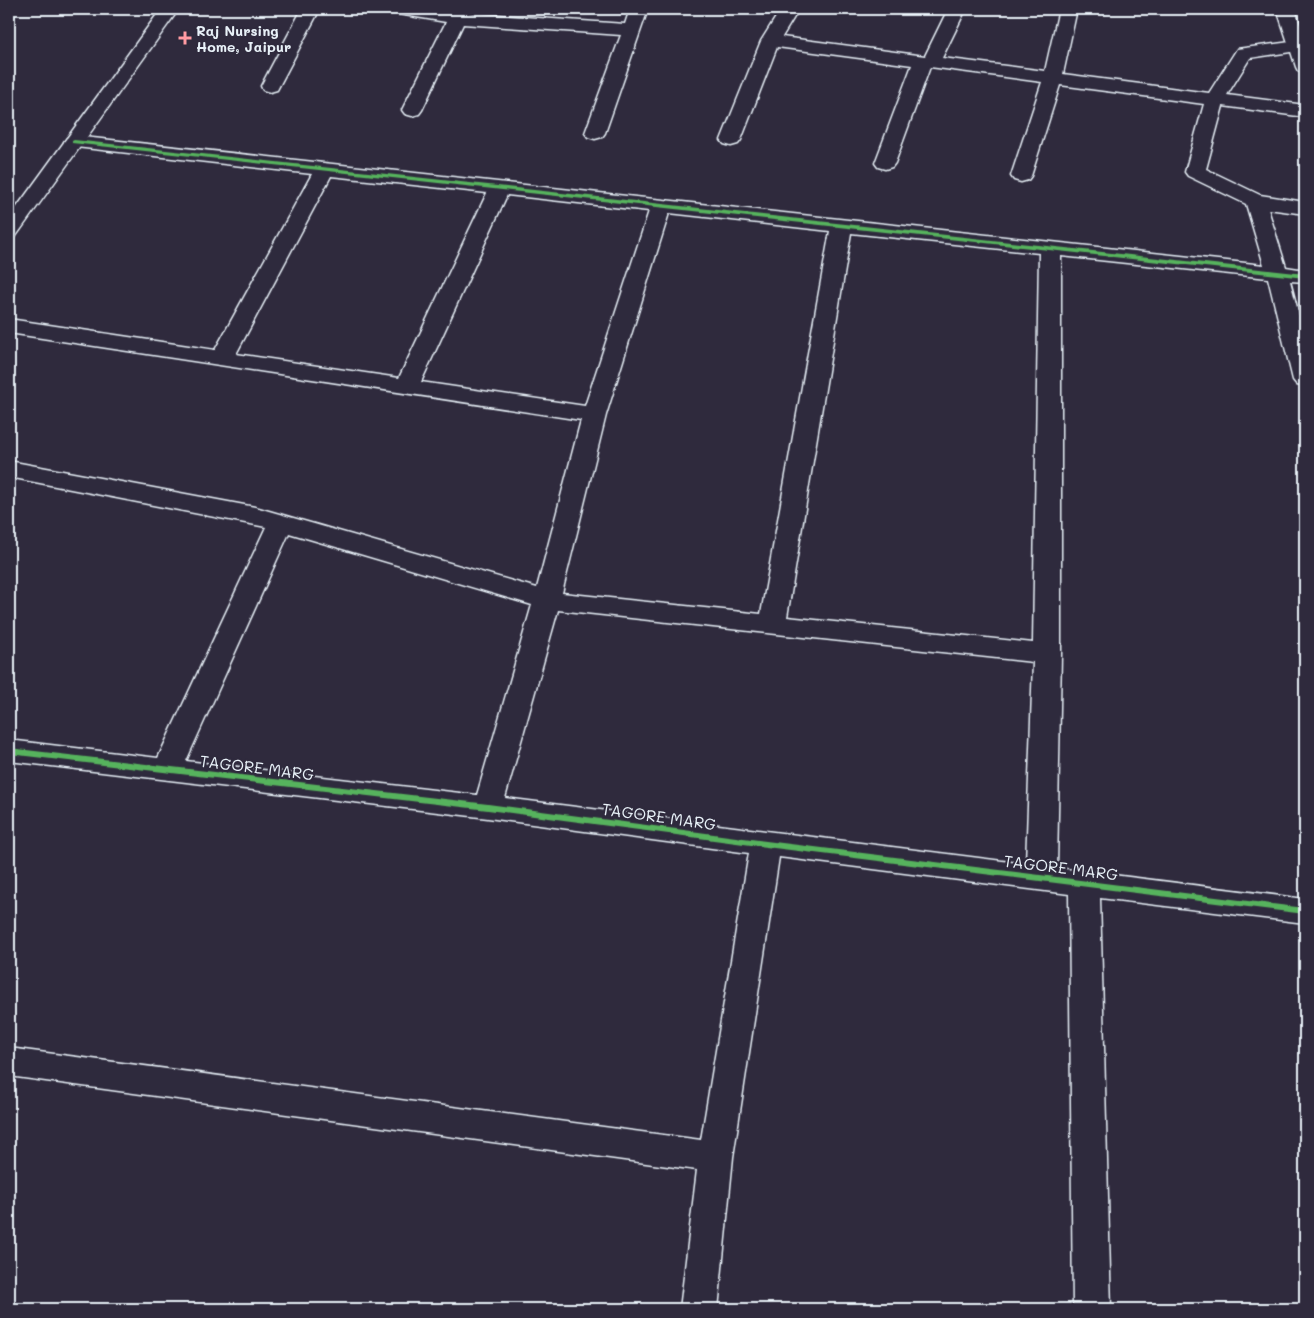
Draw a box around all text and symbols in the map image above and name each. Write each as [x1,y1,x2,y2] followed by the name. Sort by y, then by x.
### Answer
[196,21,291,56] place label: Raj Nursing Home, Jaipur
[178,31,192,45] marker: Raj Nursing Home, Jaipur
[199,750,315,784] street label: TAGORE MARG
[601,798,718,834] street label: TAGORE MARG
[1003,850,1119,884] street label: TAGORE MARG

